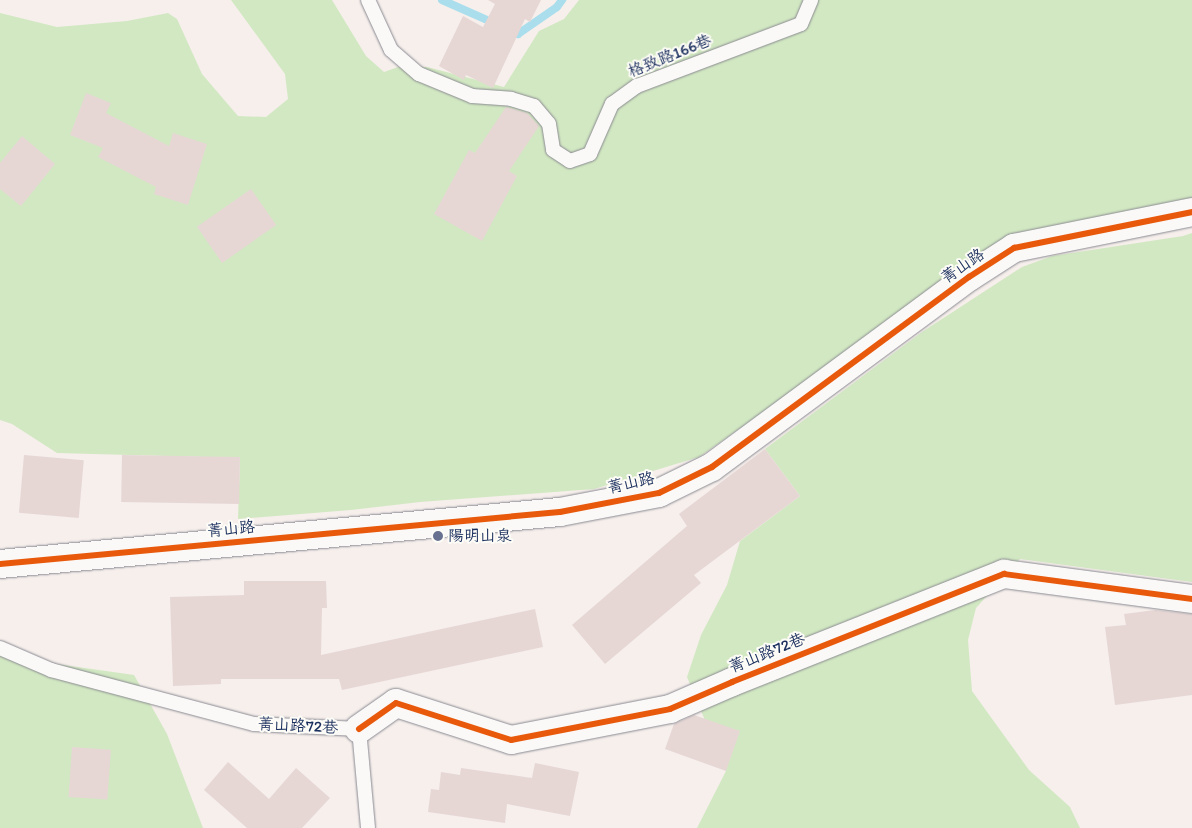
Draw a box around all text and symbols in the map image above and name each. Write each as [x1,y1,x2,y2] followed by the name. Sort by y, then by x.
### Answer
[625,31,715,81] street label: 格致路166巷
[938,245,988,287] street label: 菁山路
[605,468,657,498] street label: 菁山路
[206,517,256,541] street label: 菁山路
[448,526,512,546] place label: 陽明山泉
[432,530,444,542] marker: 陽明山泉
[726,629,808,677] street label: 菁山路72巷
[257,714,339,738] street label: 菁山路72巷

